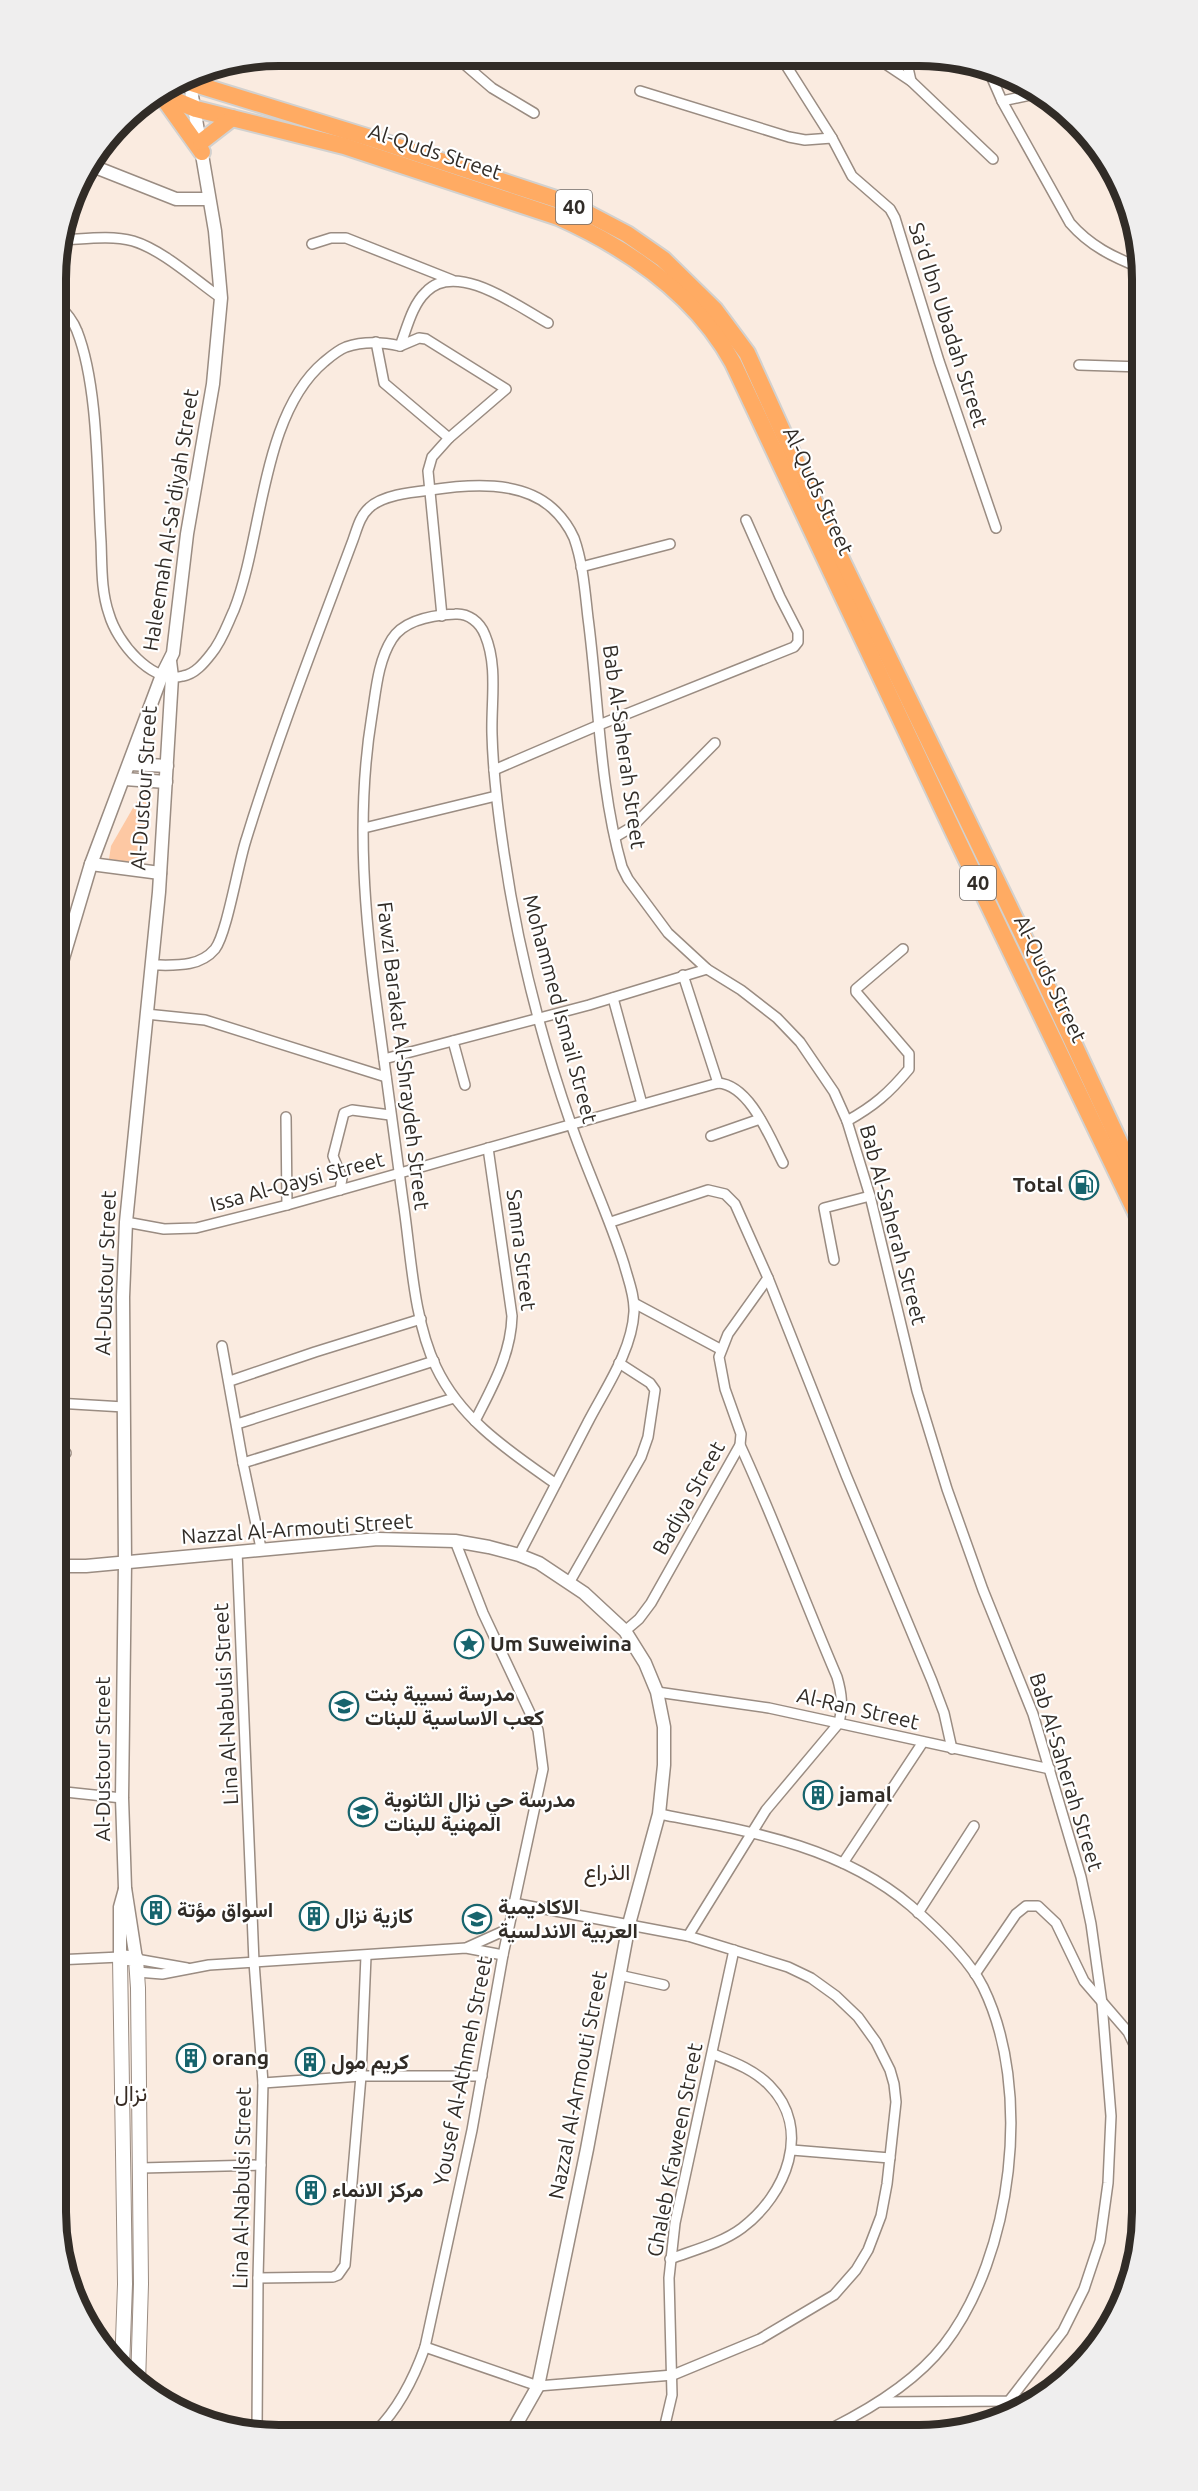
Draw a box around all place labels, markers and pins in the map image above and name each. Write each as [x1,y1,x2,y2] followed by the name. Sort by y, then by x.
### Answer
[1068,1169,1100,1201] fuel station icon: Total
[1013,1172,1063,1196] place label: Total
[453,1628,485,1660] place icon: Um Suweiwina
[490,1631,632,1655] place label: Um Suweiwina
[365,1681,544,1730] place label: مدرسة نسيبة بنت كعب الاساسية للبنات
[328,1690,360,1722] school or university icon: مدرسة نسيبة بنت كعب الاساسية للبنات
[802,1779,834,1811] building icon: jamal
[837,1782,892,1806] place label: jamal
[384,1787,575,1837] place label: مدرسة حي نزال الثانوية المهنية للبنات
[347,1796,379,1828] school or university icon: مدرسة حي نزال الثانوية المهنية للبنات
[140,1894,172,1926] building icon: اسواق مؤتة
[498,1894,638,1944] place label: الاكاديمية العربية الاندلسية
[177,1897,273,1923] place label: اسواق مؤتة
[298,1900,330,1932] building icon: كازية نزال
[335,1903,413,1929] place label: كازية نزال
[461,1903,493,1935] school or university icon: الاكاديمية العربية الاندلسية
[175,2042,207,2074] building icon: orang
[212,2045,269,2069] place label: orang
[294,2046,326,2078] building icon: كريم مول
[331,2049,409,2076] place label: كريم مول
[295,2174,327,2206] building icon: مركز الانماء
[332,2177,424,2203] place label: مركز الانماء

